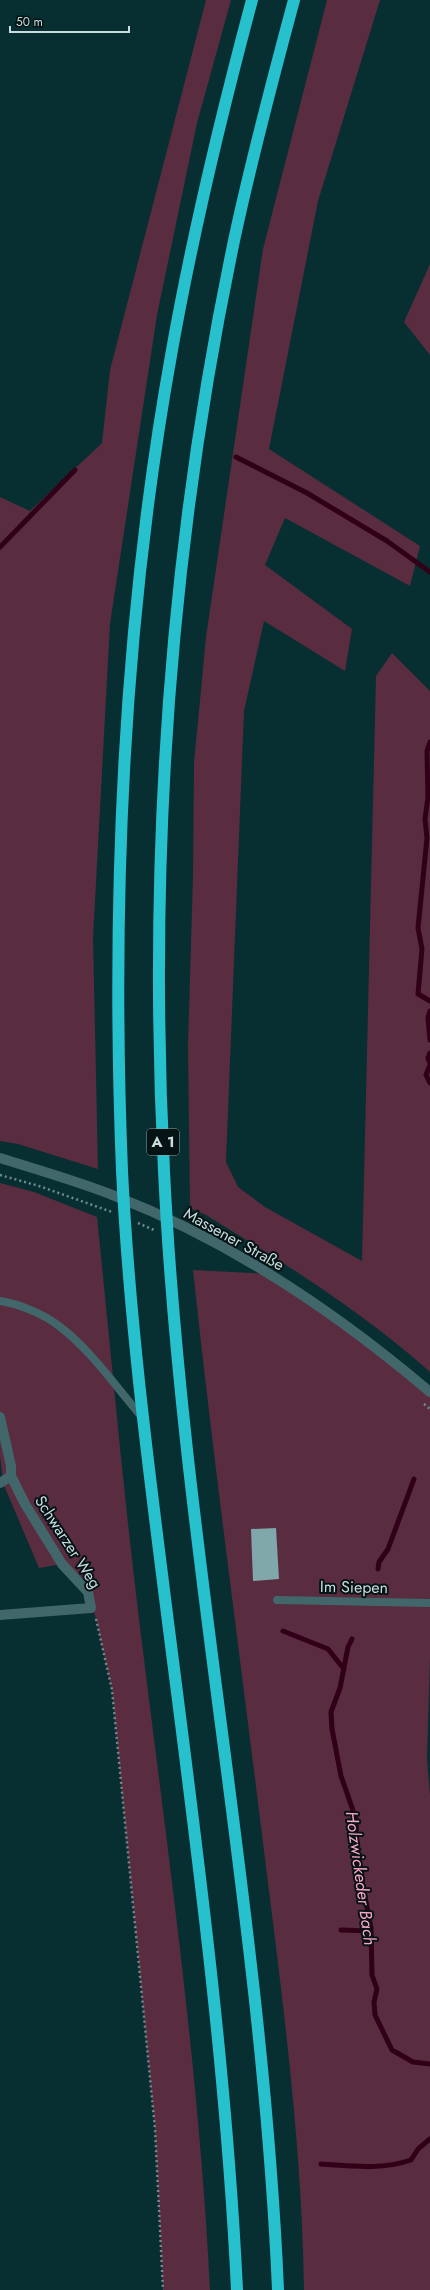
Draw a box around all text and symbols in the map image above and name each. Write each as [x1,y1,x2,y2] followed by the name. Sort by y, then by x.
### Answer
[10,8,129,34] scale bar
[16,13,43,31] text: 50 m
[147,1129,179,1155] road number: A 1
[180,1202,288,1276] street label: Massener Straße
[29,1491,107,1593] street label: Schwarzer Weg
[320,1575,388,1599] street label: Im Siepen
[340,1809,382,1947] water label: Holzwickeder Bach

